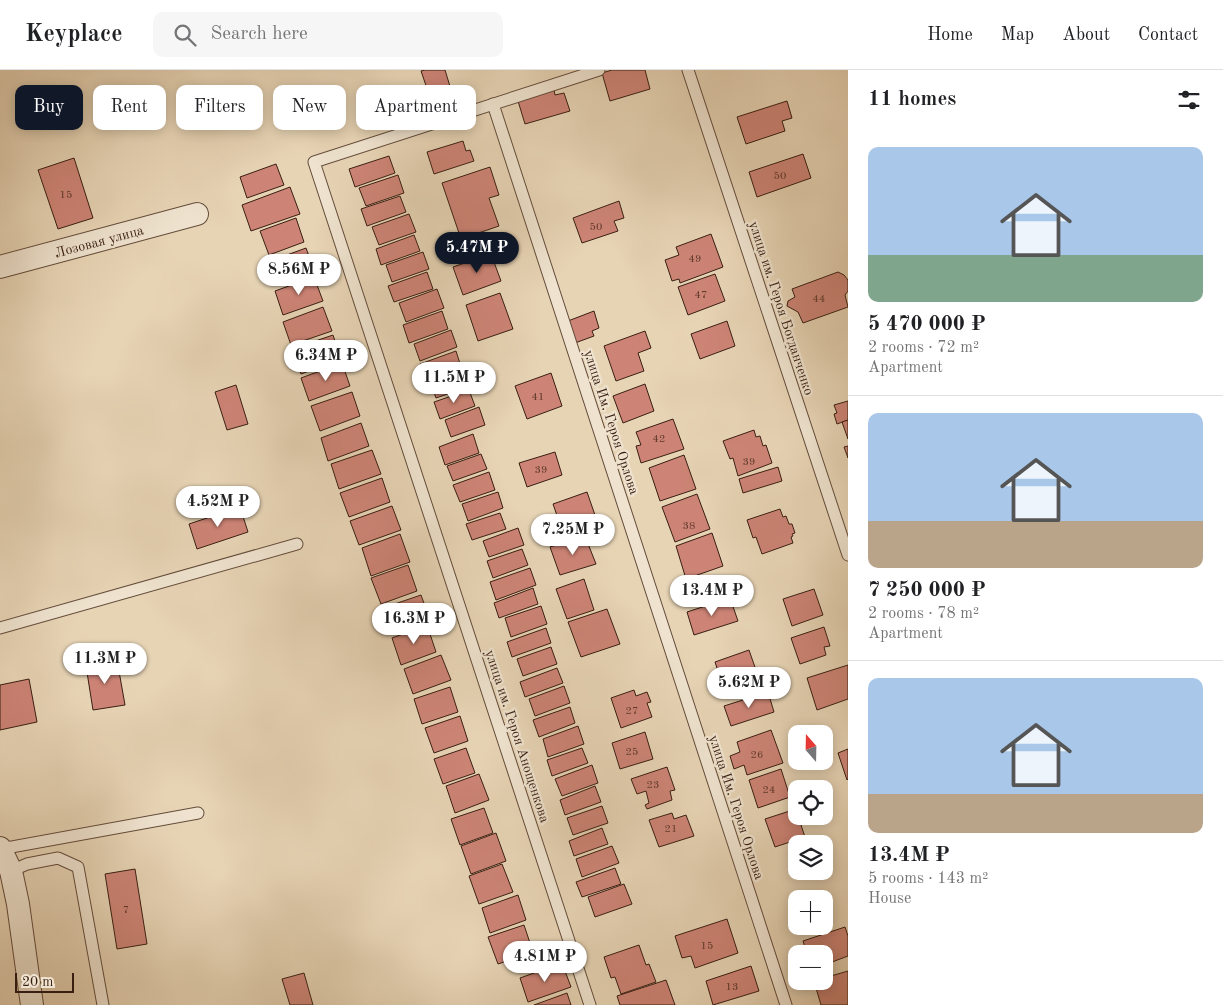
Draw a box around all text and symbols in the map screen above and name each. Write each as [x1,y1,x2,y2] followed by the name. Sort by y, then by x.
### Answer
[153,12,503,57] search box
[171,21,199,49] icon: search
[25,23,123,47] text: Keyplace
[211,25,308,44] text: Search here
[927,26,973,44] text: Home
[1001,26,1034,44] text: Map
[1062,26,1110,44] text: About
[1138,26,1198,44] text: Contact
[15,85,83,130] chip: Buy
[93,85,166,130] chip: Rent
[176,85,263,130] chip: Filters
[273,85,346,130] chip: New
[356,85,476,130] chip: Apartment
[1175,86,1203,114] icon: filters
[868,89,956,110] text: 11 homes
[774,171,786,182] house number: 50
[991,180,1081,270] icon: home
[60,190,72,201] house number: 15
[746,220,816,397] street label: улица им. Героя Богданченко
[590,222,602,233] house number: 50
[53,223,145,261] street label: Лозовая улица
[431,232,523,274] pin: 5.47M ₽
[446,240,508,256] text: 5.47M ₽
[253,254,345,296] pin: 8.56M ₽
[689,254,701,265] house number: 49
[268,262,330,278] text: 8.56M ₽
[695,290,707,301] house number: 47
[813,294,825,305] house number: 44
[868,314,986,335] text: 5 470 000 ₽
[280,340,372,382] pin: 6.34M ₽
[868,340,979,356] text: 2 rooms · 72 m²
[295,348,357,364] text: 6.34M ₽
[581,348,641,496] street label: улица Им. Героя Орлова
[868,360,943,376] text: Apartment
[408,362,500,404] pin: 11.5M ₽
[423,370,485,386] text: 11.5M ₽
[532,392,544,403] house number: 41
[653,434,665,445] house number: 42
[991,445,1081,535] icon: home
[743,457,755,468] house number: 39
[535,465,547,476] house number: 39
[172,486,264,528] pin: 4.52M ₽
[187,494,249,510] text: 4.52M ₽
[527,514,619,556] pin: 7.25M ₽
[683,521,695,532] house number: 38
[542,522,604,538] text: 7.25M ₽
[666,574,758,617] pin: 13.4M ₽
[868,580,986,601] text: 7 250 000 ₽
[681,583,743,599] text: 13.4M ₽
[368,602,460,645] pin: 16.3M ₽
[868,606,979,622] text: 2 rooms · 78 m²
[383,611,445,627] text: 16.3M ₽
[868,626,943,642] text: Apartment
[59,642,151,685] pin: 11.3M ₽
[482,648,552,825] street label: улица им. Героя Анощенкова
[74,651,136,667] text: 11.3M ₽
[703,666,795,709] pin: 5.62M ₽
[718,675,780,691] text: 5.62M ₽
[626,706,638,717] house number: 27
[991,710,1081,800] icon: home
[788,725,832,770] north arrow
[788,725,833,990] map controls
[706,733,766,881] street label: улица Им. Героя Орлова
[626,747,638,758] house number: 25
[751,750,763,761] house number: 26
[647,780,659,791] house number: 23
[788,780,833,825] button: locate
[763,785,775,796] house number: 24
[665,824,677,835] house number: 21
[788,835,833,880] button: layers
[868,845,950,866] text: 13.4M ₽
[868,871,988,887] text: 5 rooms · 143 m²
[788,890,833,935] button: +
[868,891,911,907] text: House
[123,905,129,916] house number: 7
[499,940,591,983] pin: 4.81M ₽
[701,941,713,952] house number: 15
[788,945,833,990] button: −
[514,949,576,965] text: 4.81M ₽
[15,970,74,993] scale bar
[22,975,53,989] text: 20 m
[726,982,738,993] house number: 13

